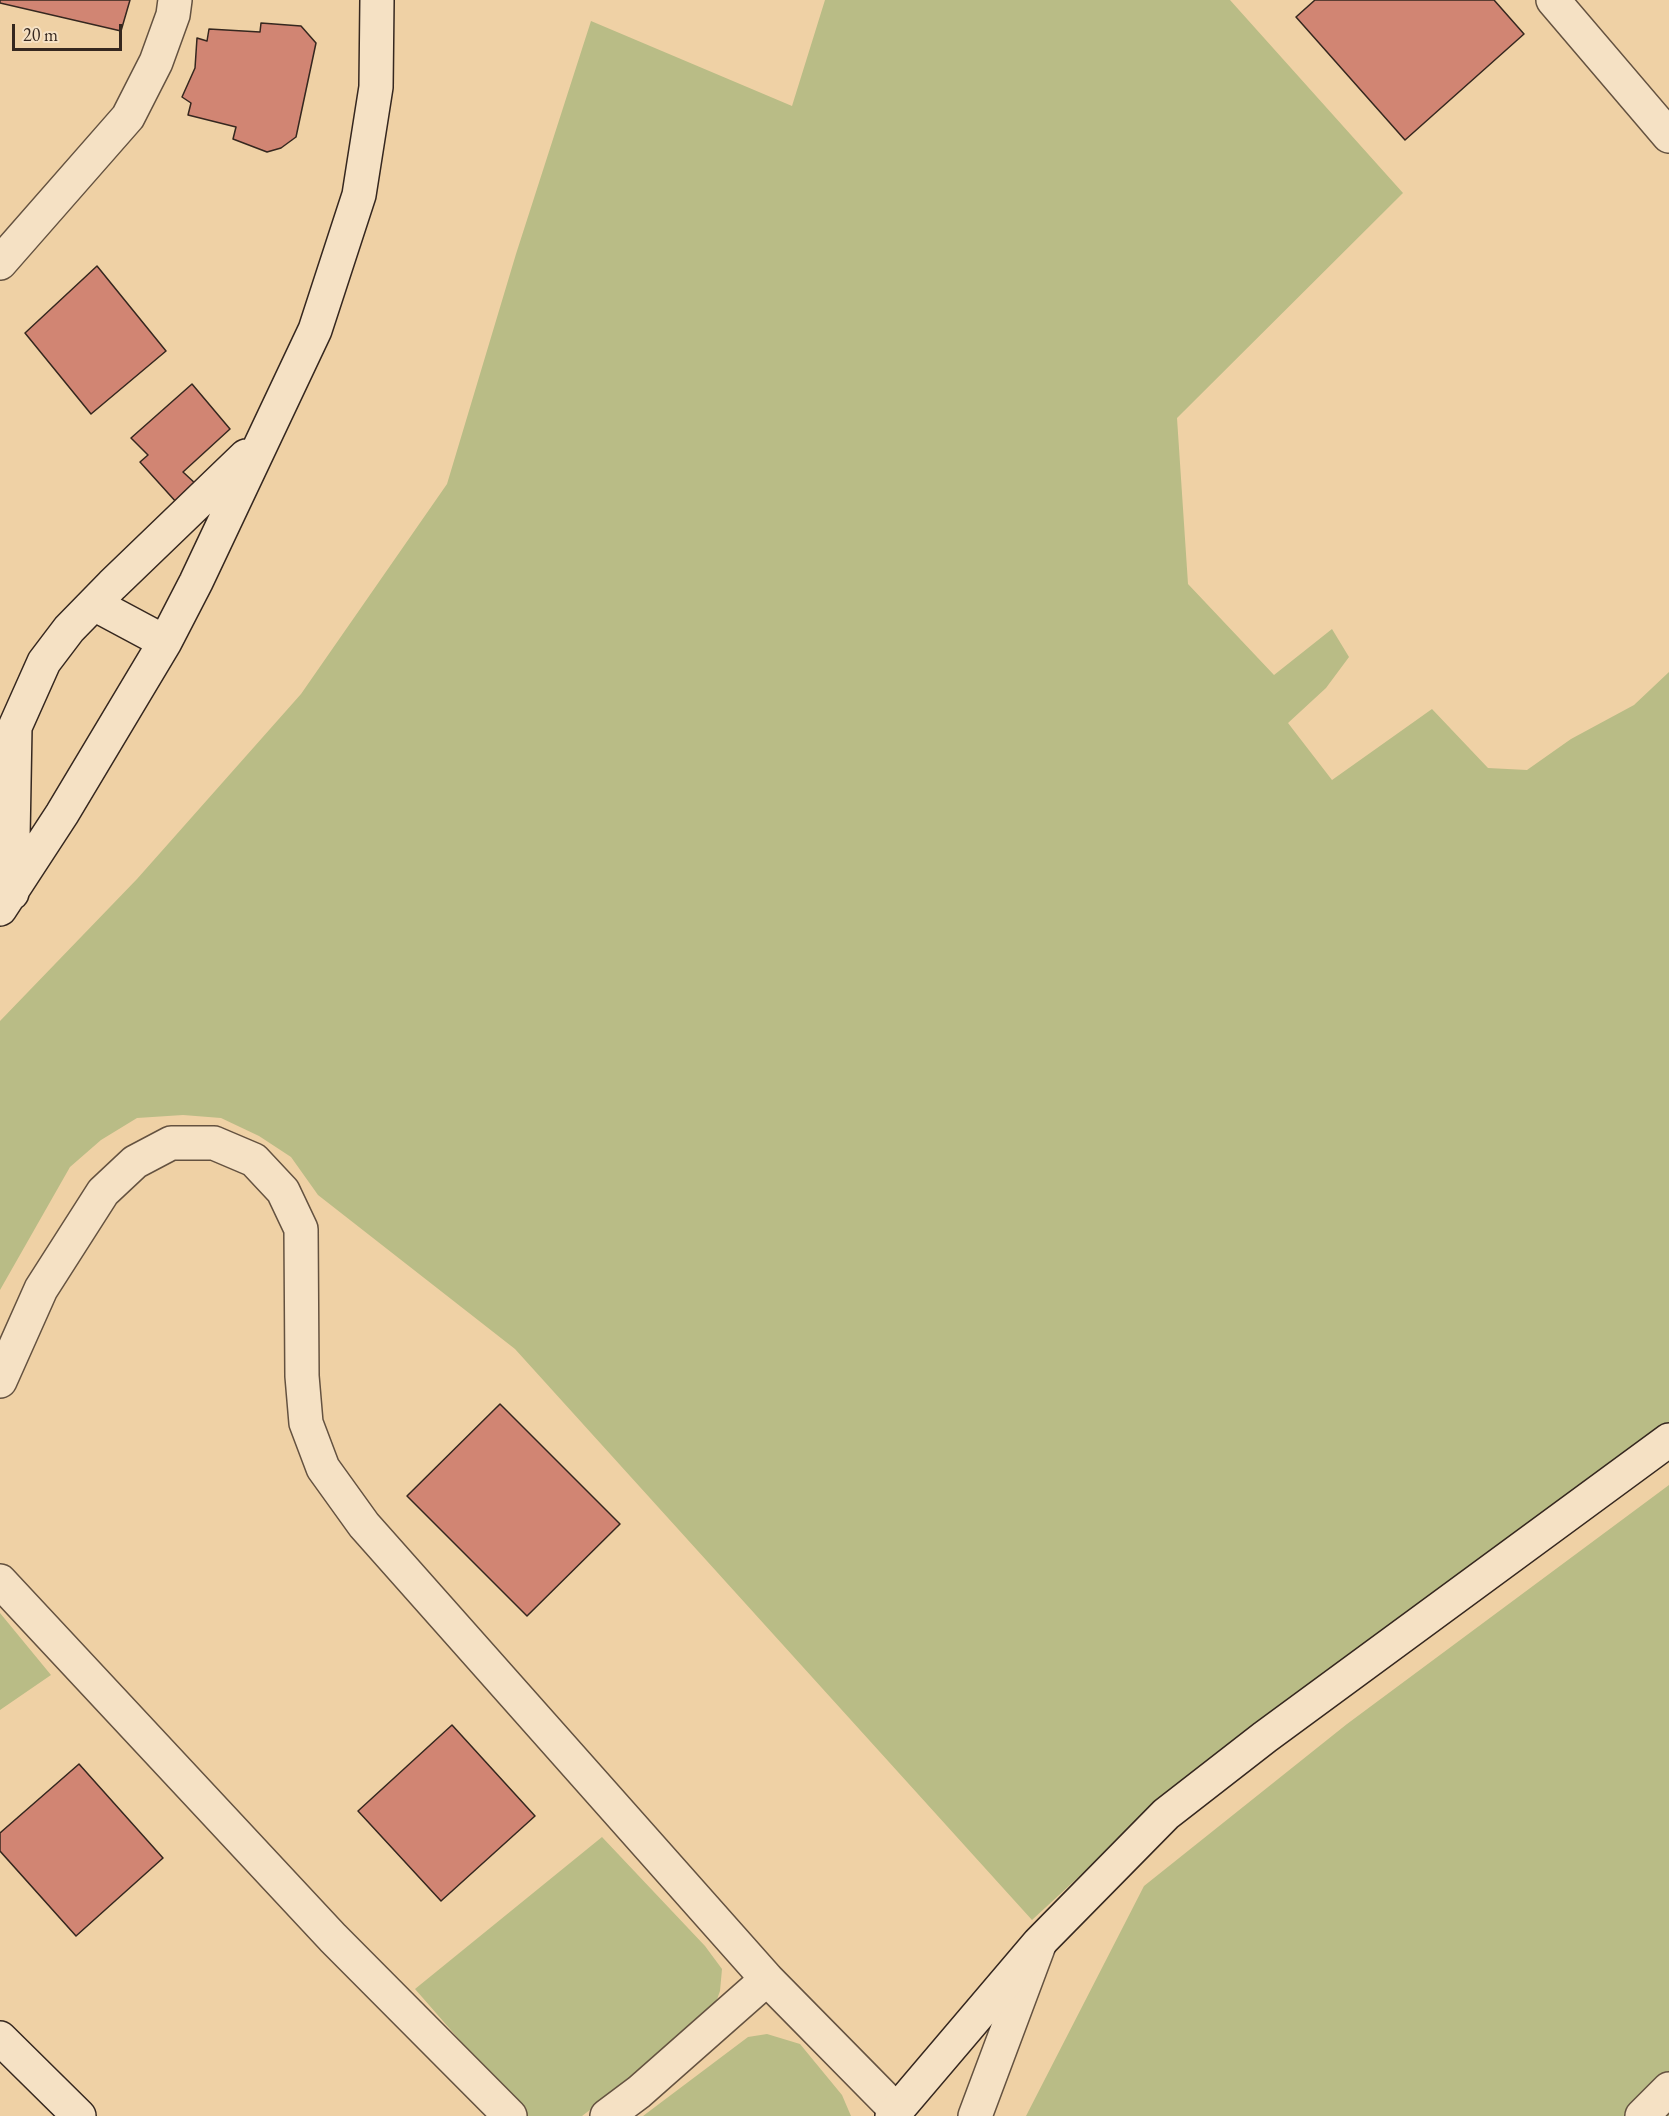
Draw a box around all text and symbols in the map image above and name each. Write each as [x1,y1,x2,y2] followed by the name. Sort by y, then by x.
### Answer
[15,12,124,50] scale bar
[23,23,58,46] text: 20 m

